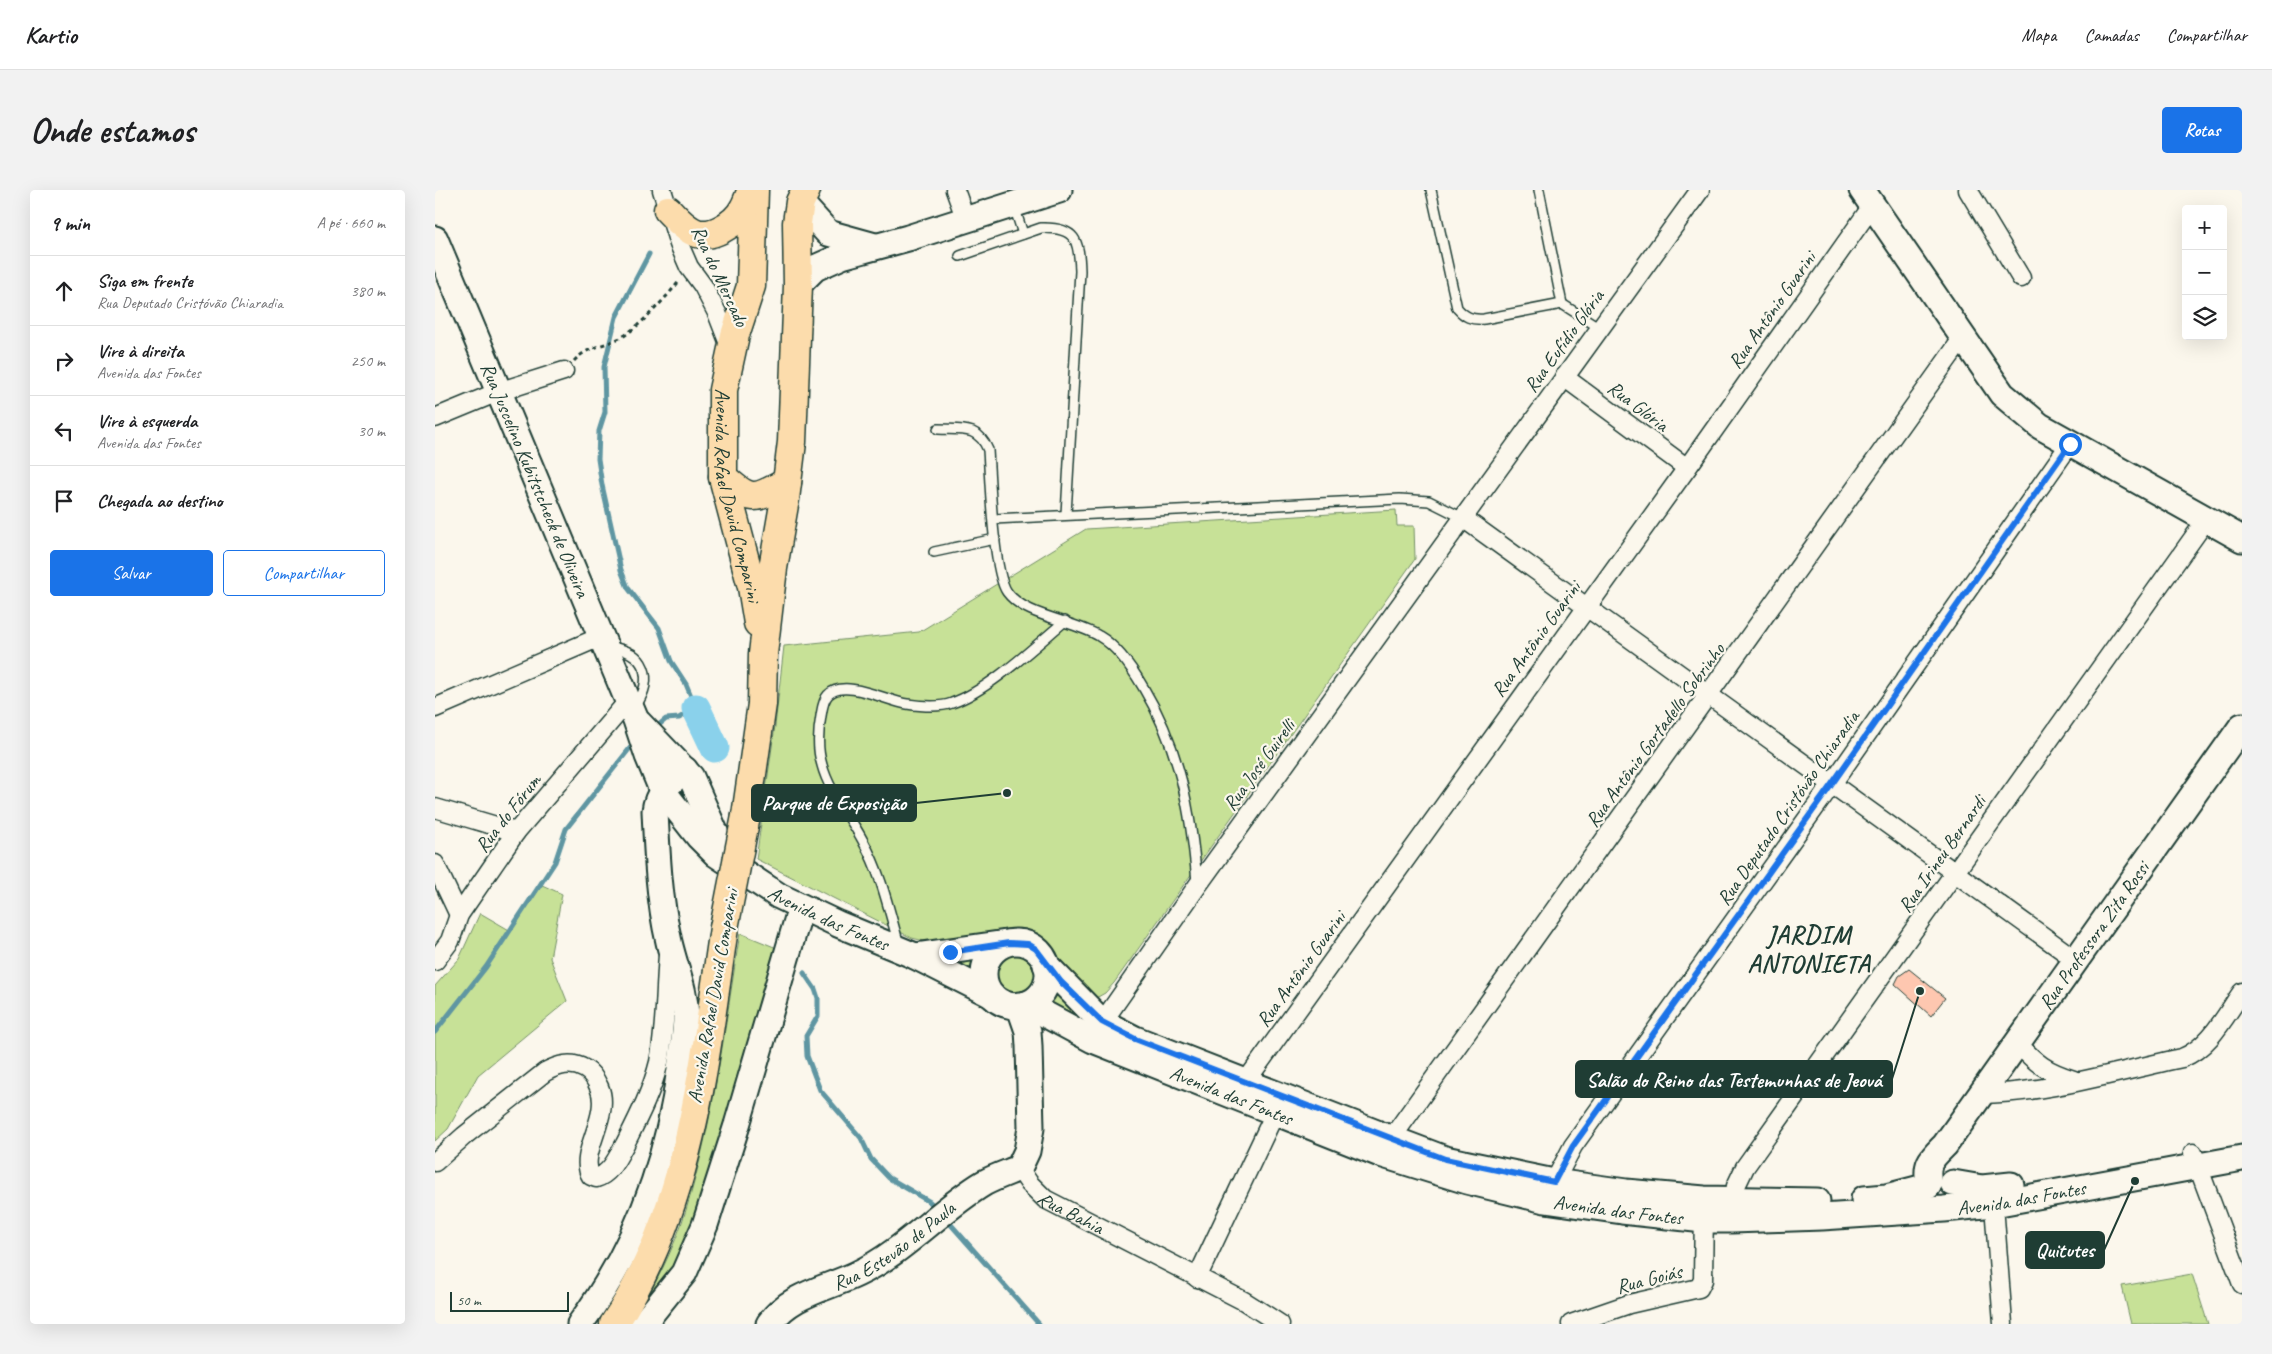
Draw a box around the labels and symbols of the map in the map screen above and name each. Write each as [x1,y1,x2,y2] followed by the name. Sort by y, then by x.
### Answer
[686,221,755,331] street label: Rua do Mercado
[1722,245,1823,373] street label: Rua Antônio Guarini
[1518,283,1611,397] street label: Rua Eufídio Glória
[476,359,596,603] street label: Rua Juscelino Kubitstcheck de Oliveira
[1603,375,1675,438] street label: Rua Glória
[711,389,767,606] street label: Avenida Rafael David Comparini
[2059,433,2082,456] route start
[1486,574,1588,702] street label: Rua Antônio Guarini
[1580,637,1731,832] street label: Rua Antônio Gortadello Sobrinho
[1711,704,1866,910] street label: Rua Deputado Cristóvão Chiaradia
[1217,713,1302,816] street label: Rua José Guirelli
[469,767,548,857] street label: Rua do Fórum
[752,785,916,821] callout: Parque de Exposição
[1892,789,1993,917] street label: Rua Irineu Bernardi
[762,790,907,816] text: Parque de Exposição
[2033,855,2156,1014] street label: Rua Professora Zita Rossi
[763,880,895,957] street label: Avenida das Fontes
[682,885,745,1105] street label: Avenida Rafael David Comparini
[1251,904,1353,1032] street label: Rua Antônio Guarini
[1747,919,1872,980] district label: JARDIM ANTONIETA
[939,941,962,964] route end
[1167,1059,1298,1131] street label: Avenida das Fontes
[1576,1061,1892,1097] callout: Salão do Reino das Testemunhas de Jeová
[1586,1067,1884,1093] text: Salão do Reino das Testemunhas de Jeová
[1956,1174,2090,1220] street label: Avenida das Fontes
[1032,1186,1110,1240] street label: Rua Bahia
[1552,1189,1686,1230] street label: Avenida das Fontes
[829,1194,961,1295] street label: Rua Estevão de Paula
[2026,1232,2104,1268] callout: Quitutes
[2036,1237,2097,1263] text: Quitutes
[1614,1258,1687,1299] street label: Rua Goiás
[450,1289,569,1312] scale bar

